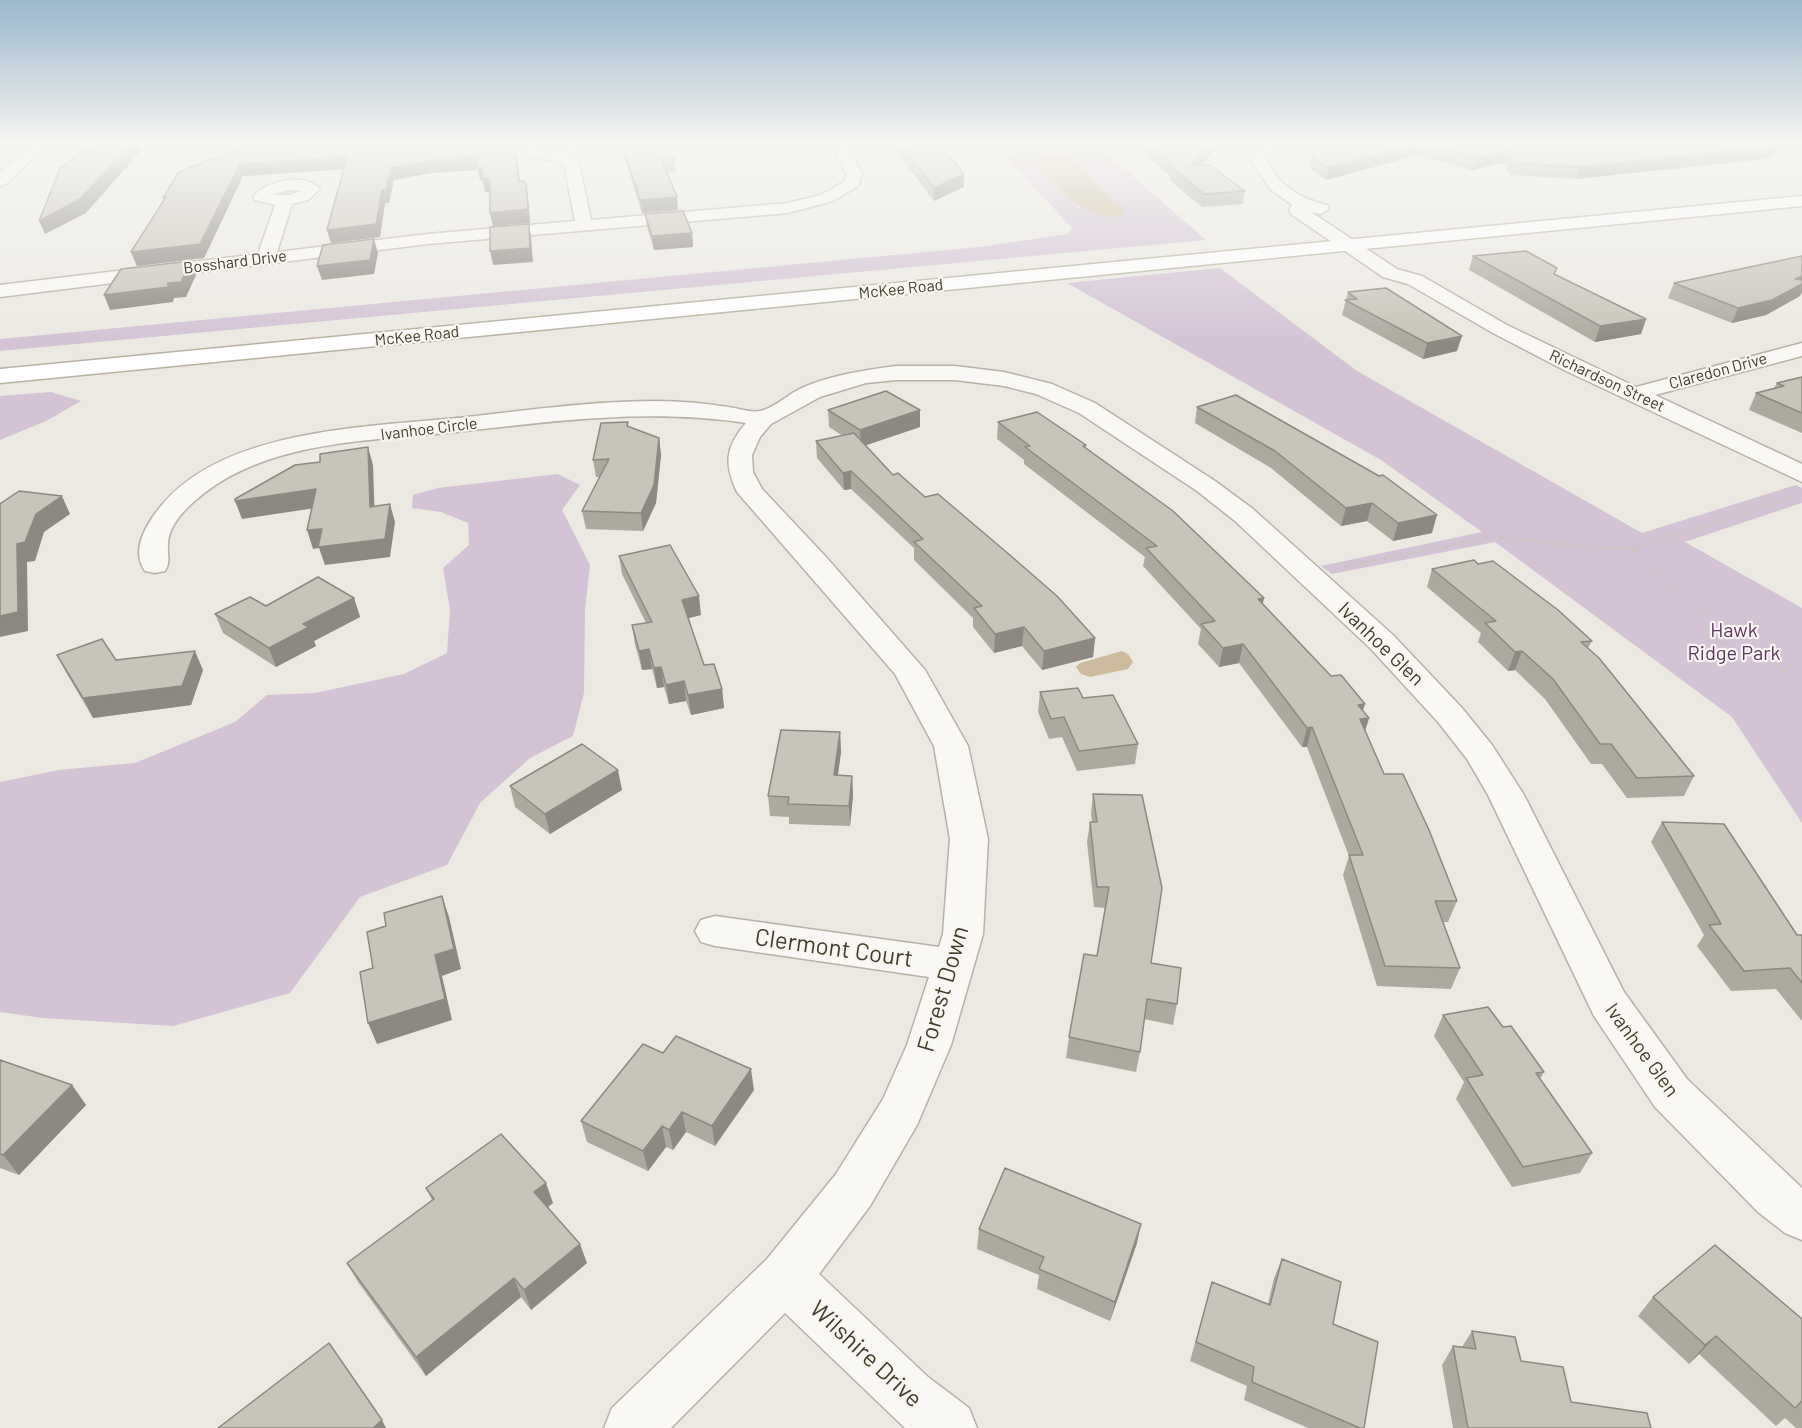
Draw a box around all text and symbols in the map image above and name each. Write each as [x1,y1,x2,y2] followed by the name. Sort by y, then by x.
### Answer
[182,246,288,278] street label: Bosshard Drive
[858,275,944,303] street label: McKee Road
[374,322,460,350] street label: McKee Road
[1546,346,1668,416] street label: Richardson Street
[1667,349,1769,393] street label: Claredon Drive
[380,414,478,444] street label: Ivanhoe Circle
[1333,597,1429,691] street label: Ivanhoe Glen
[1688,618,1780,665] park label: Hawk Ridge Park
[753,923,915,973] street label: Clermont Court
[911,923,975,1055] street label: Forest Down
[1600,998,1684,1102] street label: Ivanhoe Glen
[804,1295,928,1413] street label: Wilshire Drive

